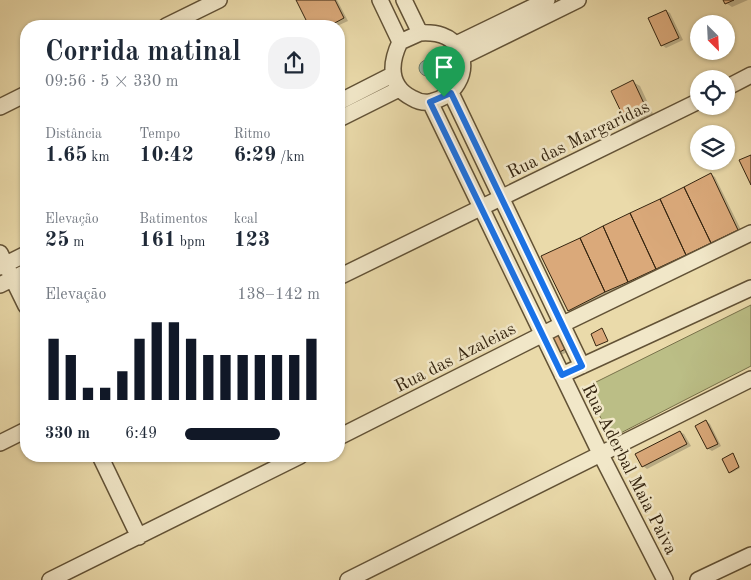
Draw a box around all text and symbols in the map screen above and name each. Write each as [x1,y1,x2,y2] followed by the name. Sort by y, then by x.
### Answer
[690,15,735,60] north arrow
[690,15,735,170] map controls
[268,37,320,89] button: share
[45,39,241,67] text: Corrida matinal
[423,46,465,97] pin
[430,53,458,81] icon: arrive
[690,70,735,115] button: locate
[45,74,178,90] text: 09:56 · 5 × 330 m
[504,98,653,182] street label: Rua das Margaridas
[690,125,735,170] button: layers
[45,127,102,141] text: Distância
[139,127,180,141] text: Tempo
[234,127,270,141] text: Ritmo
[45,145,87,166] text: 1.65
[139,145,194,166] text: 10:42
[234,145,276,166] text: 6:29
[87,150,110,164] text: km
[276,150,305,164] text: /km
[45,212,99,226] text: Elevação
[139,212,208,226] text: Batimentos
[234,212,258,226] text: kcal
[45,230,69,251] text: 25
[139,230,176,251] text: 161
[234,230,270,251] text: 123
[69,235,84,249] text: m
[176,235,205,249] text: bpm
[45,287,106,303] text: Elevação
[237,287,320,303] text: 138–142 m
[392,320,519,396] street label: Rua das Azaleias
[578,381,680,558] street label: Rua Aderbal Maia Paiva
[45,426,90,442] text: 330 m
[125,426,157,442] text: 6:49

